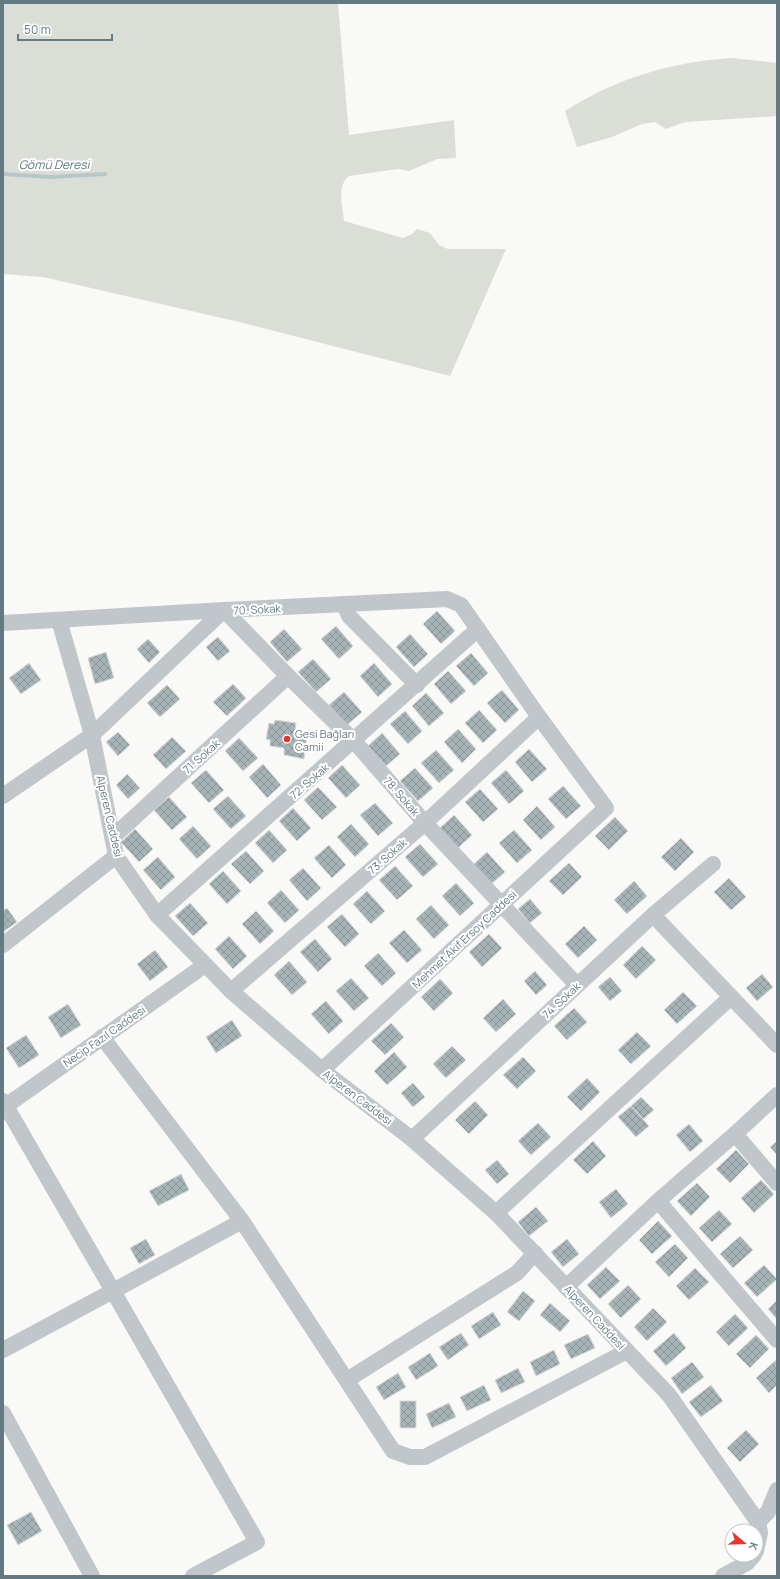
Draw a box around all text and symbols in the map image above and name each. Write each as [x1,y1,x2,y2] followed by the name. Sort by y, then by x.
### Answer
[18,16,112,42] scale bar
[24,21,51,38] text: 50 m
[19,156,92,173] water label: Gömü Deresi
[233,600,282,618] street label: 70. Sokak
[295,726,354,754] place label: Gesi Bağları Camii
[282,734,292,744] marker: Gesi Bağları Camii
[179,735,223,777] street label: 71. Sokak
[286,760,332,802] street label: 72. Sokak
[381,773,423,819] street label: 78. Sokak
[93,774,127,858] street label: Alperen Caddesi
[364,835,410,877] street label: 73. Sokak
[409,887,519,991] street label: Mehmet Akif Ersoy Caddesi
[539,978,584,1021] street label: 74. Sokak
[60,1002,148,1070] street label: Necip Fazıl Caddesi
[320,1066,396,1128] street label: Alperen Caddesi
[561,1281,629,1353] street label: Alperen Caddesi
[724,1523,764,1563] north arrow
[745,1541,762,1553] text: K

